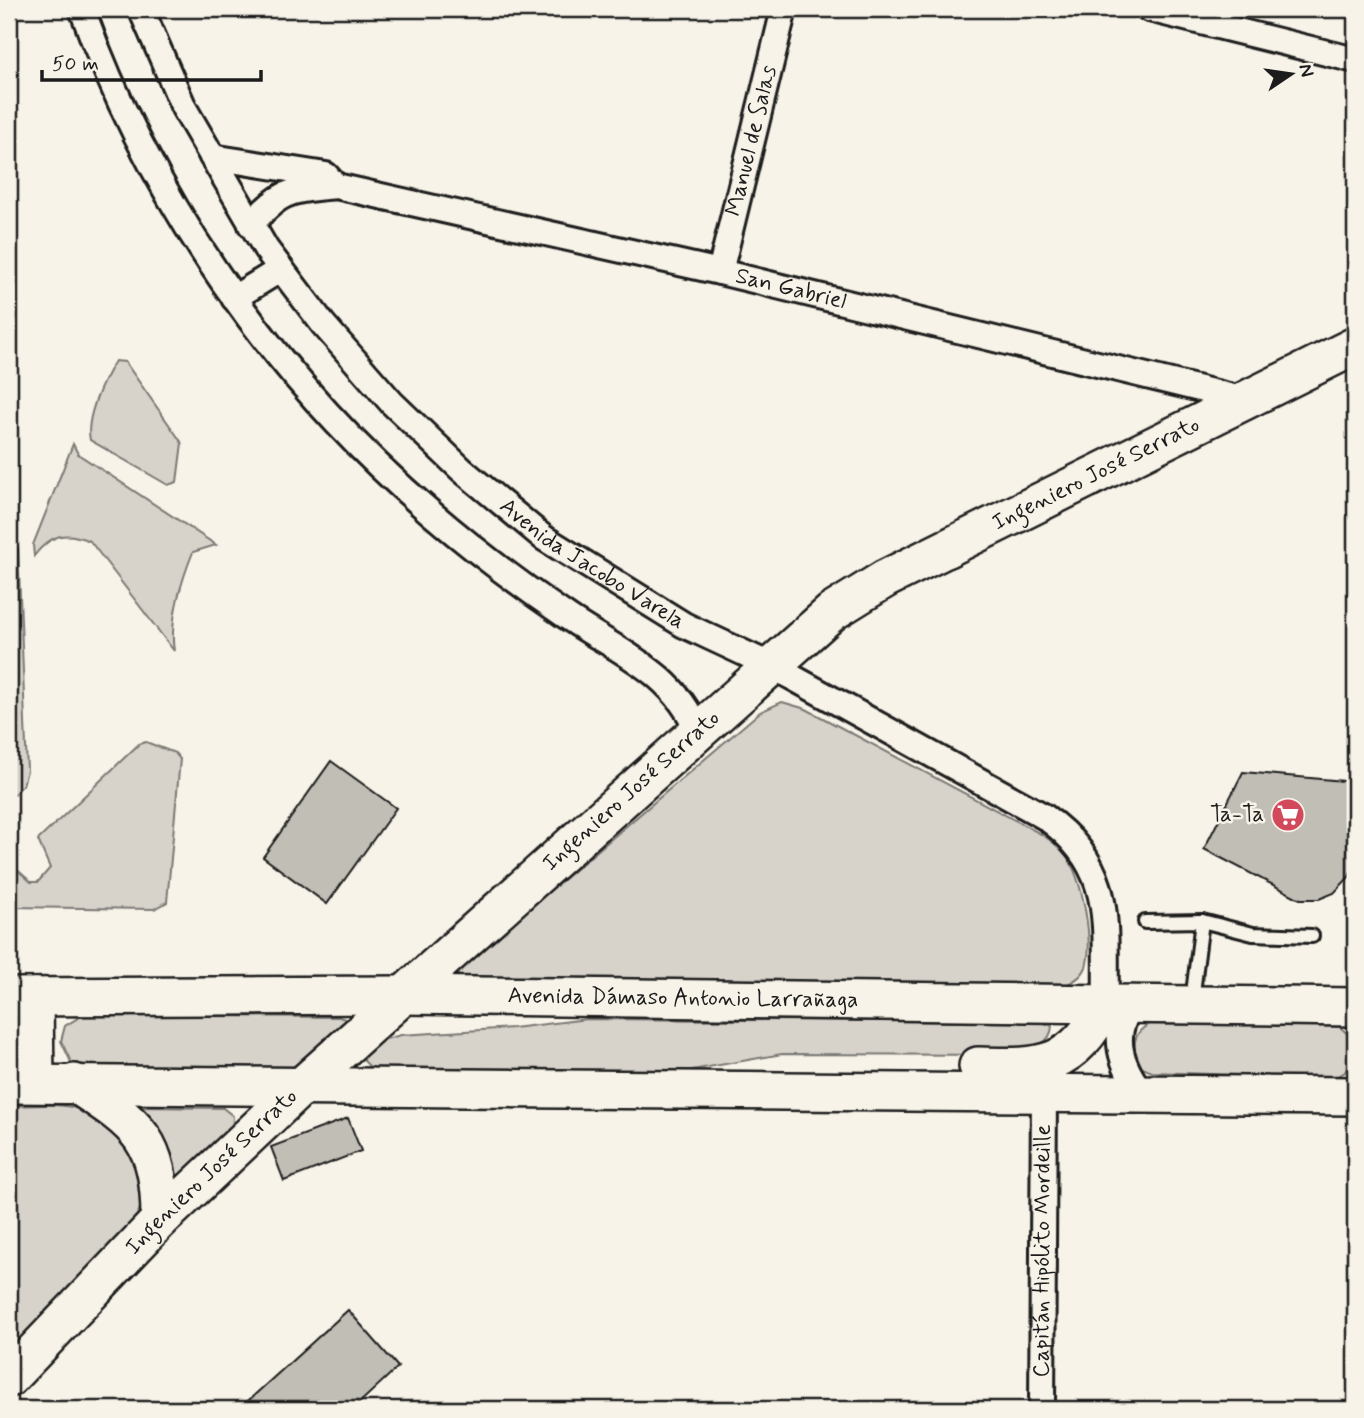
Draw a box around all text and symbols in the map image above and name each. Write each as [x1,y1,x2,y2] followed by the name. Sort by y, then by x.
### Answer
[42,38,261,82] scale bar
[1256,38,1326,108] north arrow
[52,50,99,78] text: 50 m
[719,62,785,219] street label: Manuel de Salas
[1292,62,1320,79] text: N
[732,261,849,317] street label: San Gabriel
[987,410,1205,538] street label: Ingeniero José Serrato
[493,492,690,637] street label: Avenida Jacobo Varela
[537,704,727,878] street label: Ingeniero José Serrato
[1269,796,1307,834] supermarket icon: Ta-Ta
[1210,800,1264,830] place label: Ta-Ta
[507,981,859,1016] street label: Avenida Dámaso Antonio Larrañaga
[119,1082,305,1262] street label: Ingeniero José Serrato
[1027,1124,1059,1378] street label: Capitán Hipólito Mordeille

